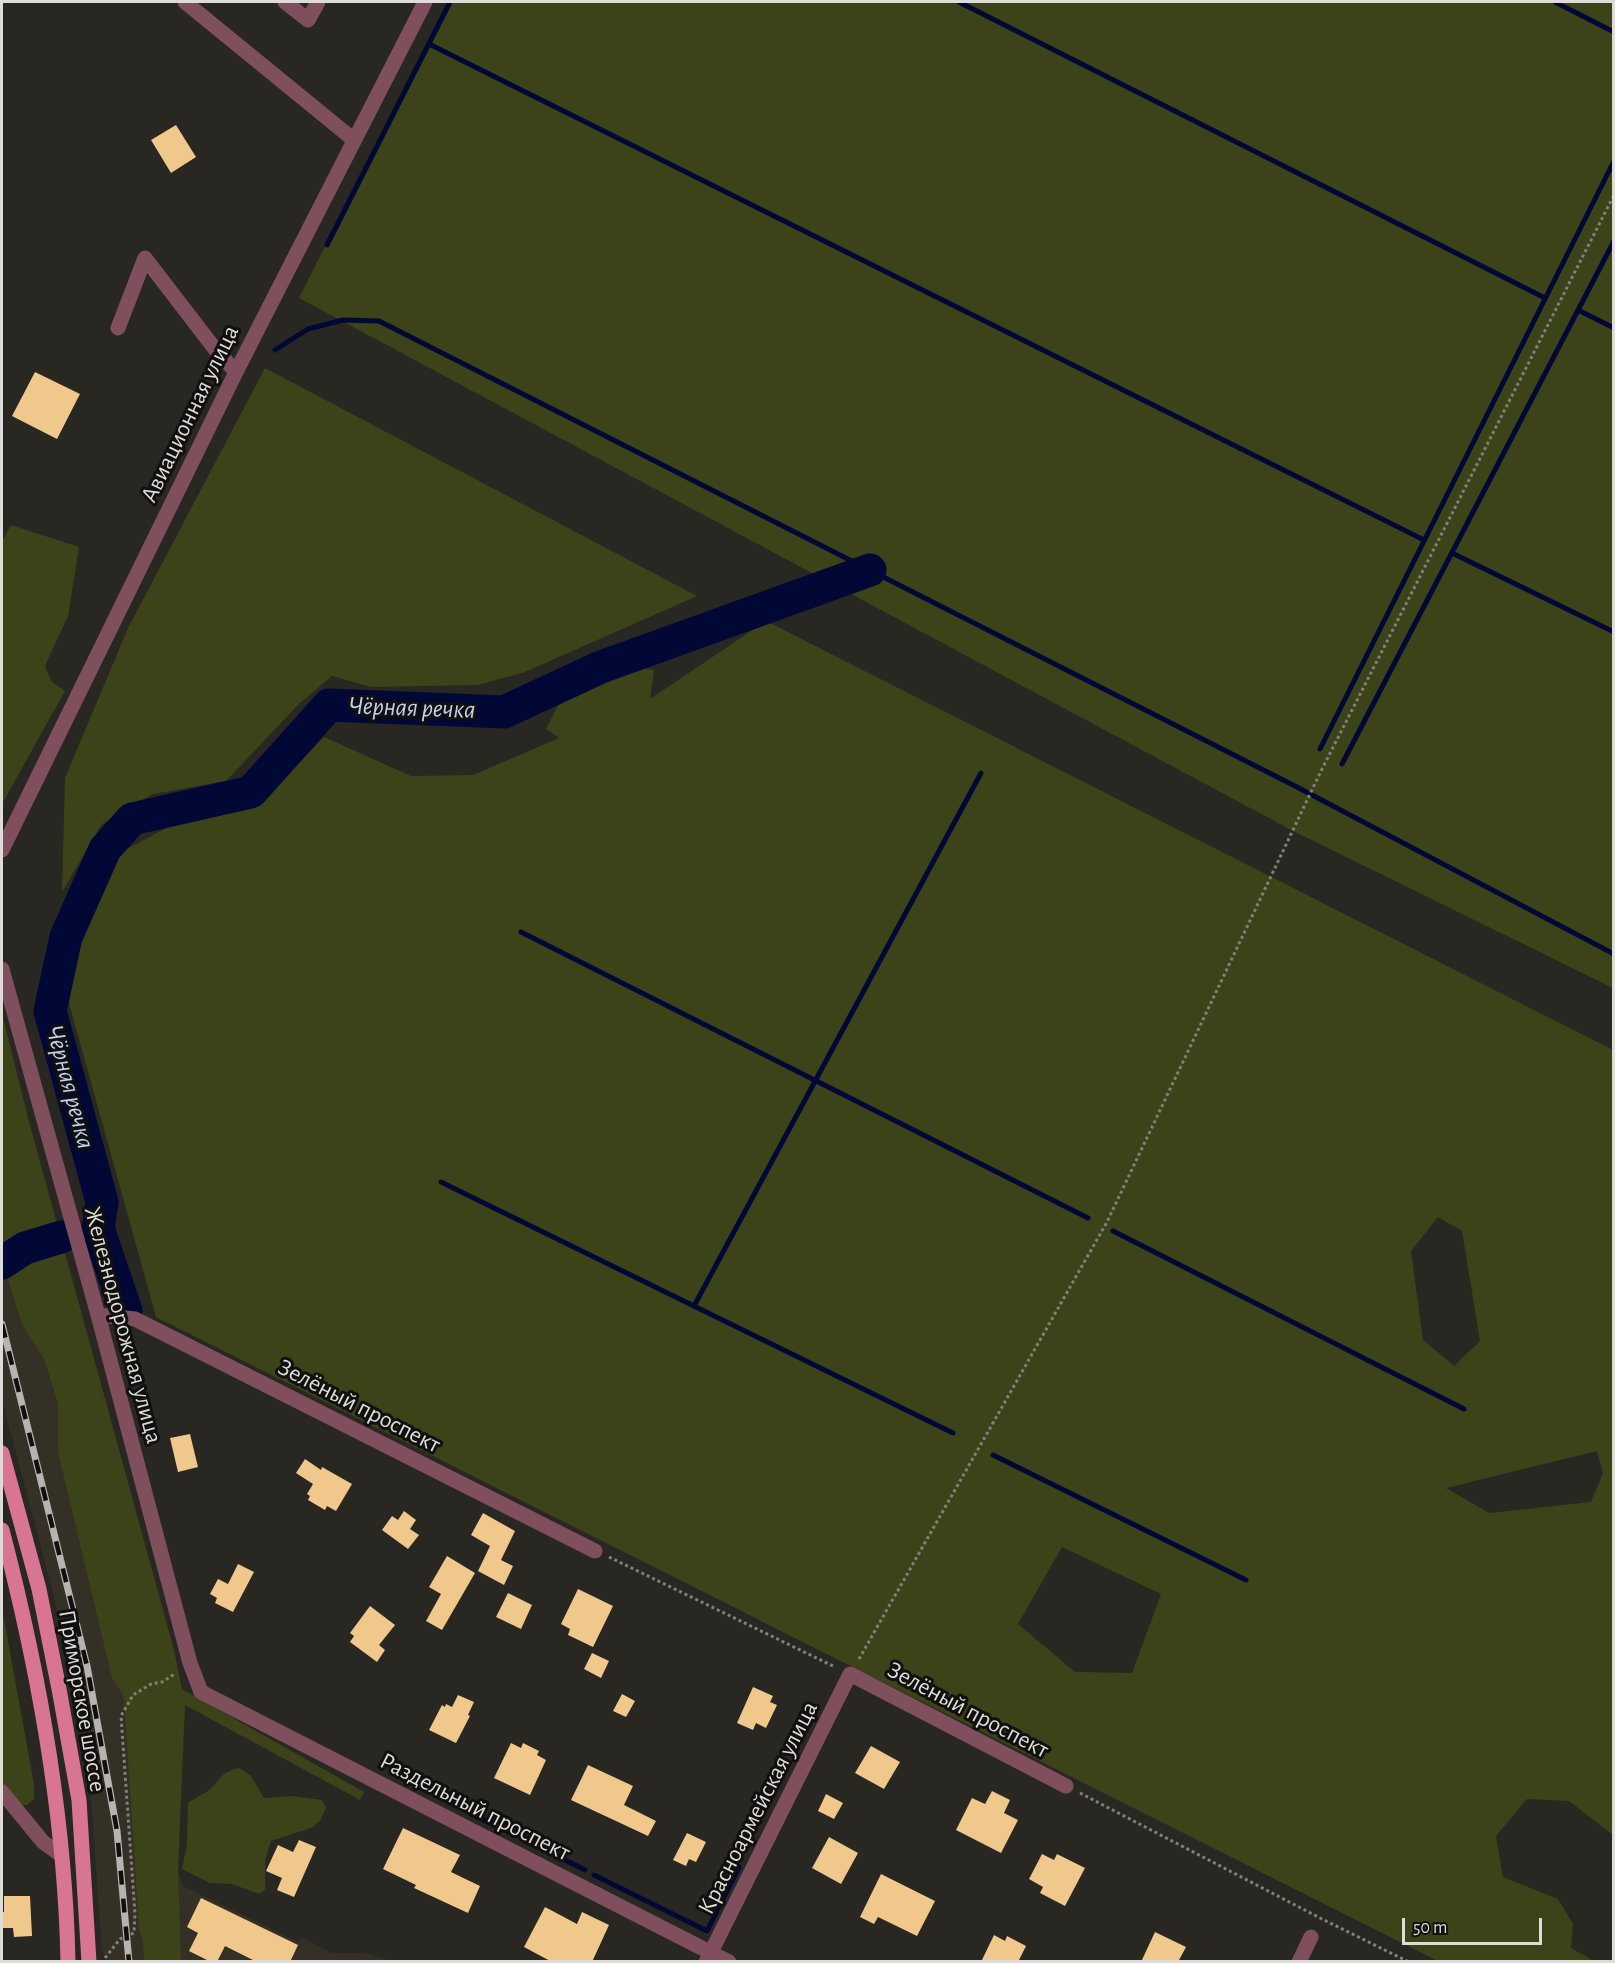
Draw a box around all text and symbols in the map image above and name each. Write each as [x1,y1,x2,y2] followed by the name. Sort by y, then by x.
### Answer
[135,321,245,507] street label: Авиационная улица
[348,690,476,726] water label: Чёрная речка
[38,1022,102,1152] water label: Чёрная речка
[77,1203,169,1447] street label: Железнодорожная улица
[273,1353,445,1459] street label: Зелёный проспект
[52,1608,112,1794] street label: Приморское шоссе
[882,1655,1054,1765] street label: Зелёный проспект
[692,1697,824,1919] street label: Красноармейская улица
[375,1747,575,1867] street label: Раздельный проспект
[1405,1906,1544,1944] scale bar
[1413,1919,1447,1937] text: 50 m

